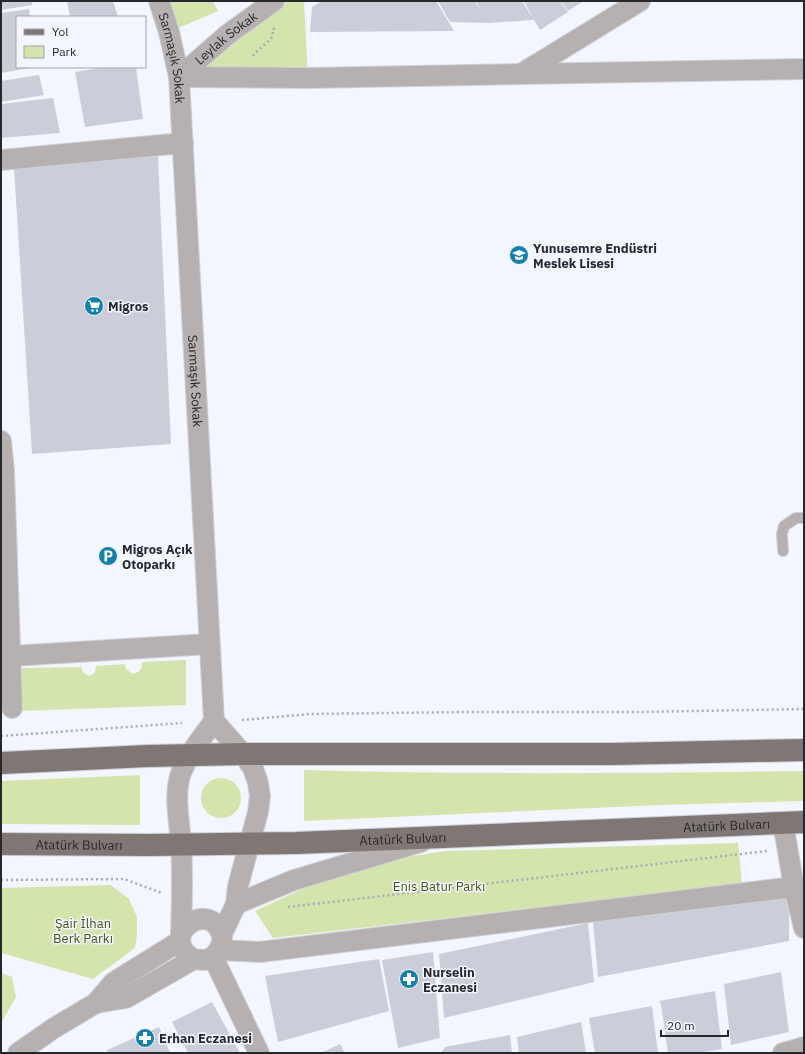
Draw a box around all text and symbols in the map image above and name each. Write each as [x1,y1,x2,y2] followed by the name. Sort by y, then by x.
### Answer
[191,7,261,68] street label: Leylak Sokak
[155,10,189,104] street label: Sarmaşık Sokak
[16,16,146,68] legend
[52,24,69,39] text: Yol
[52,44,77,59] text: Park
[533,240,657,272] place label: Yunusemre Endüstri Meslek Lisesi
[508,244,530,266] school or university icon: Yunusemre Endüstri Meslek Lisesi
[83,295,105,317] supermarket icon: Migros
[108,298,149,315] place label: Migros
[185,334,207,428] street label: Sarmaşık Sokak
[122,541,193,573] place label: Migros Açık Otoparkı
[97,545,119,567] parking icon: Migros Açık Otoparkı
[683,815,770,835] street label: Atatürk Bulvarı
[359,828,447,849] street label: Atatürk Bulvarı
[35,836,123,853] street label: Atatürk Bulvarı
[393,878,485,895] park label: Enis Batur Parkı
[53,915,113,947] park label: Şair İlhan Berk Parkı
[423,964,477,996] place label: Nurselin Eczanesi
[398,968,420,990] pharmacy icon: Nurselin Eczanesi
[661,1012,728,1038] scale bar
[667,1018,695,1033] text: 20 m
[134,1027,156,1049] pharmacy icon: Erhan Eczanesi
[159,1030,252,1047] place label: Erhan Eczanesi

